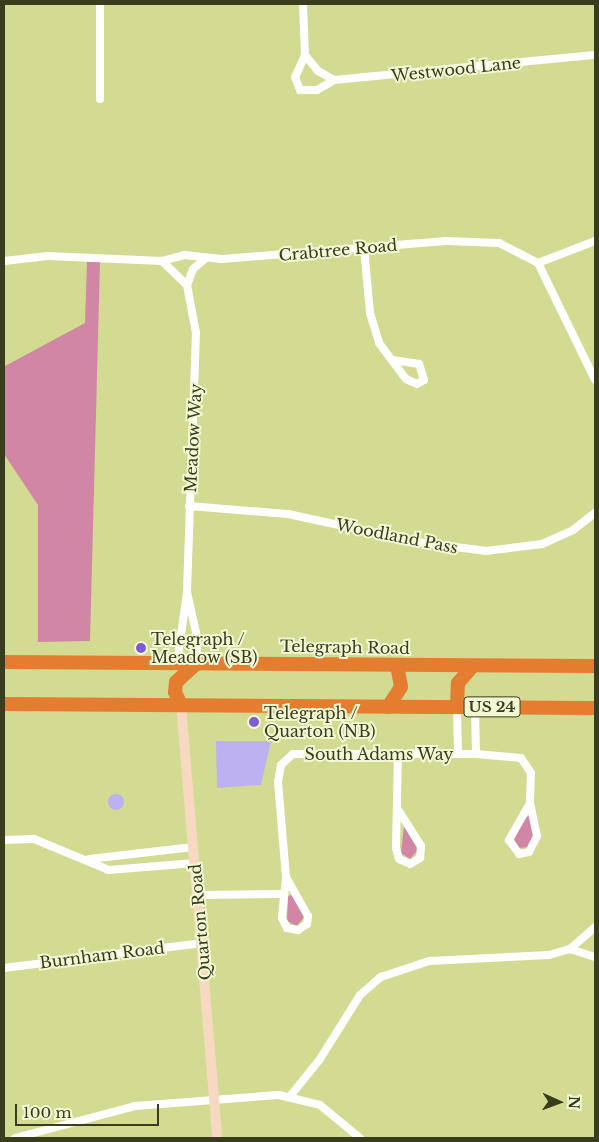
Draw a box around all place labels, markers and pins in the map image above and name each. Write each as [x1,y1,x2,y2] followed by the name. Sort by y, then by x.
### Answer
[151,629,258,667] place label: Telegraph / Meadow (SB)
[135,642,147,654] marker: Telegraph / Meadow (SB)
[264,703,376,741] place label: Telegraph / Quarton (NB)
[248,716,260,728] marker: Telegraph / Quarton (NB)

